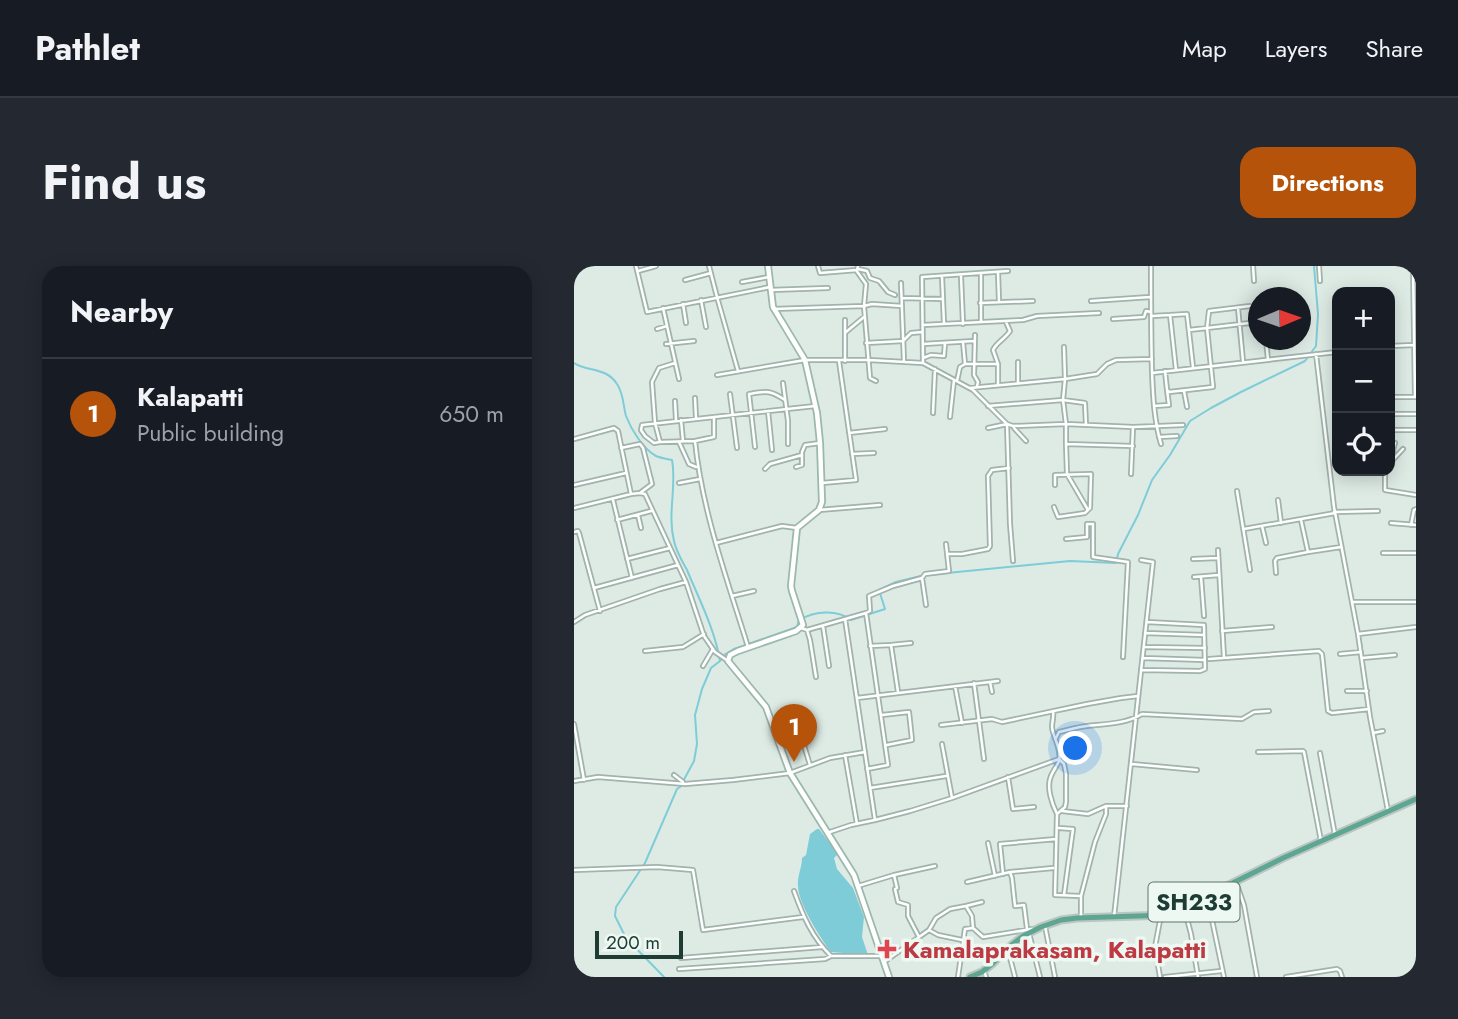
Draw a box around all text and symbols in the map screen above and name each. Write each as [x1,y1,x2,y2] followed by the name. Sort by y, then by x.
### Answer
[35,25,140,72] text: Pathlet
[1182,31,1227,66] text: Map
[1265,31,1327,66] text: Layers
[1365,31,1423,66] text: Share
[42,147,206,217] text: Find us
[1240,147,1416,218] button: Directions
[1248,287,1311,350] north arrow
[1332,287,1395,476] map controls
[1332,287,1395,350] button: +
[70,290,173,333] text: Nearby
[1332,350,1395,413] button: −
[137,378,244,416] text: Kalapatti
[87,397,99,431] text: 1
[439,397,504,431] text: 650 m
[1332,413,1395,476] button: locate
[137,416,284,450] text: Public building
[771,704,817,762] pin: 1
[1058,731,1092,765] your location
[1148,882,1240,922] road number: SH233
[595,928,682,960] scale bar
[606,929,660,956] text: 200 m
[903,932,1206,967] place label: Kamalaprakasam, Kalapatti
[877,939,897,959] marker: Kamalaprakasam, Kalapatti

